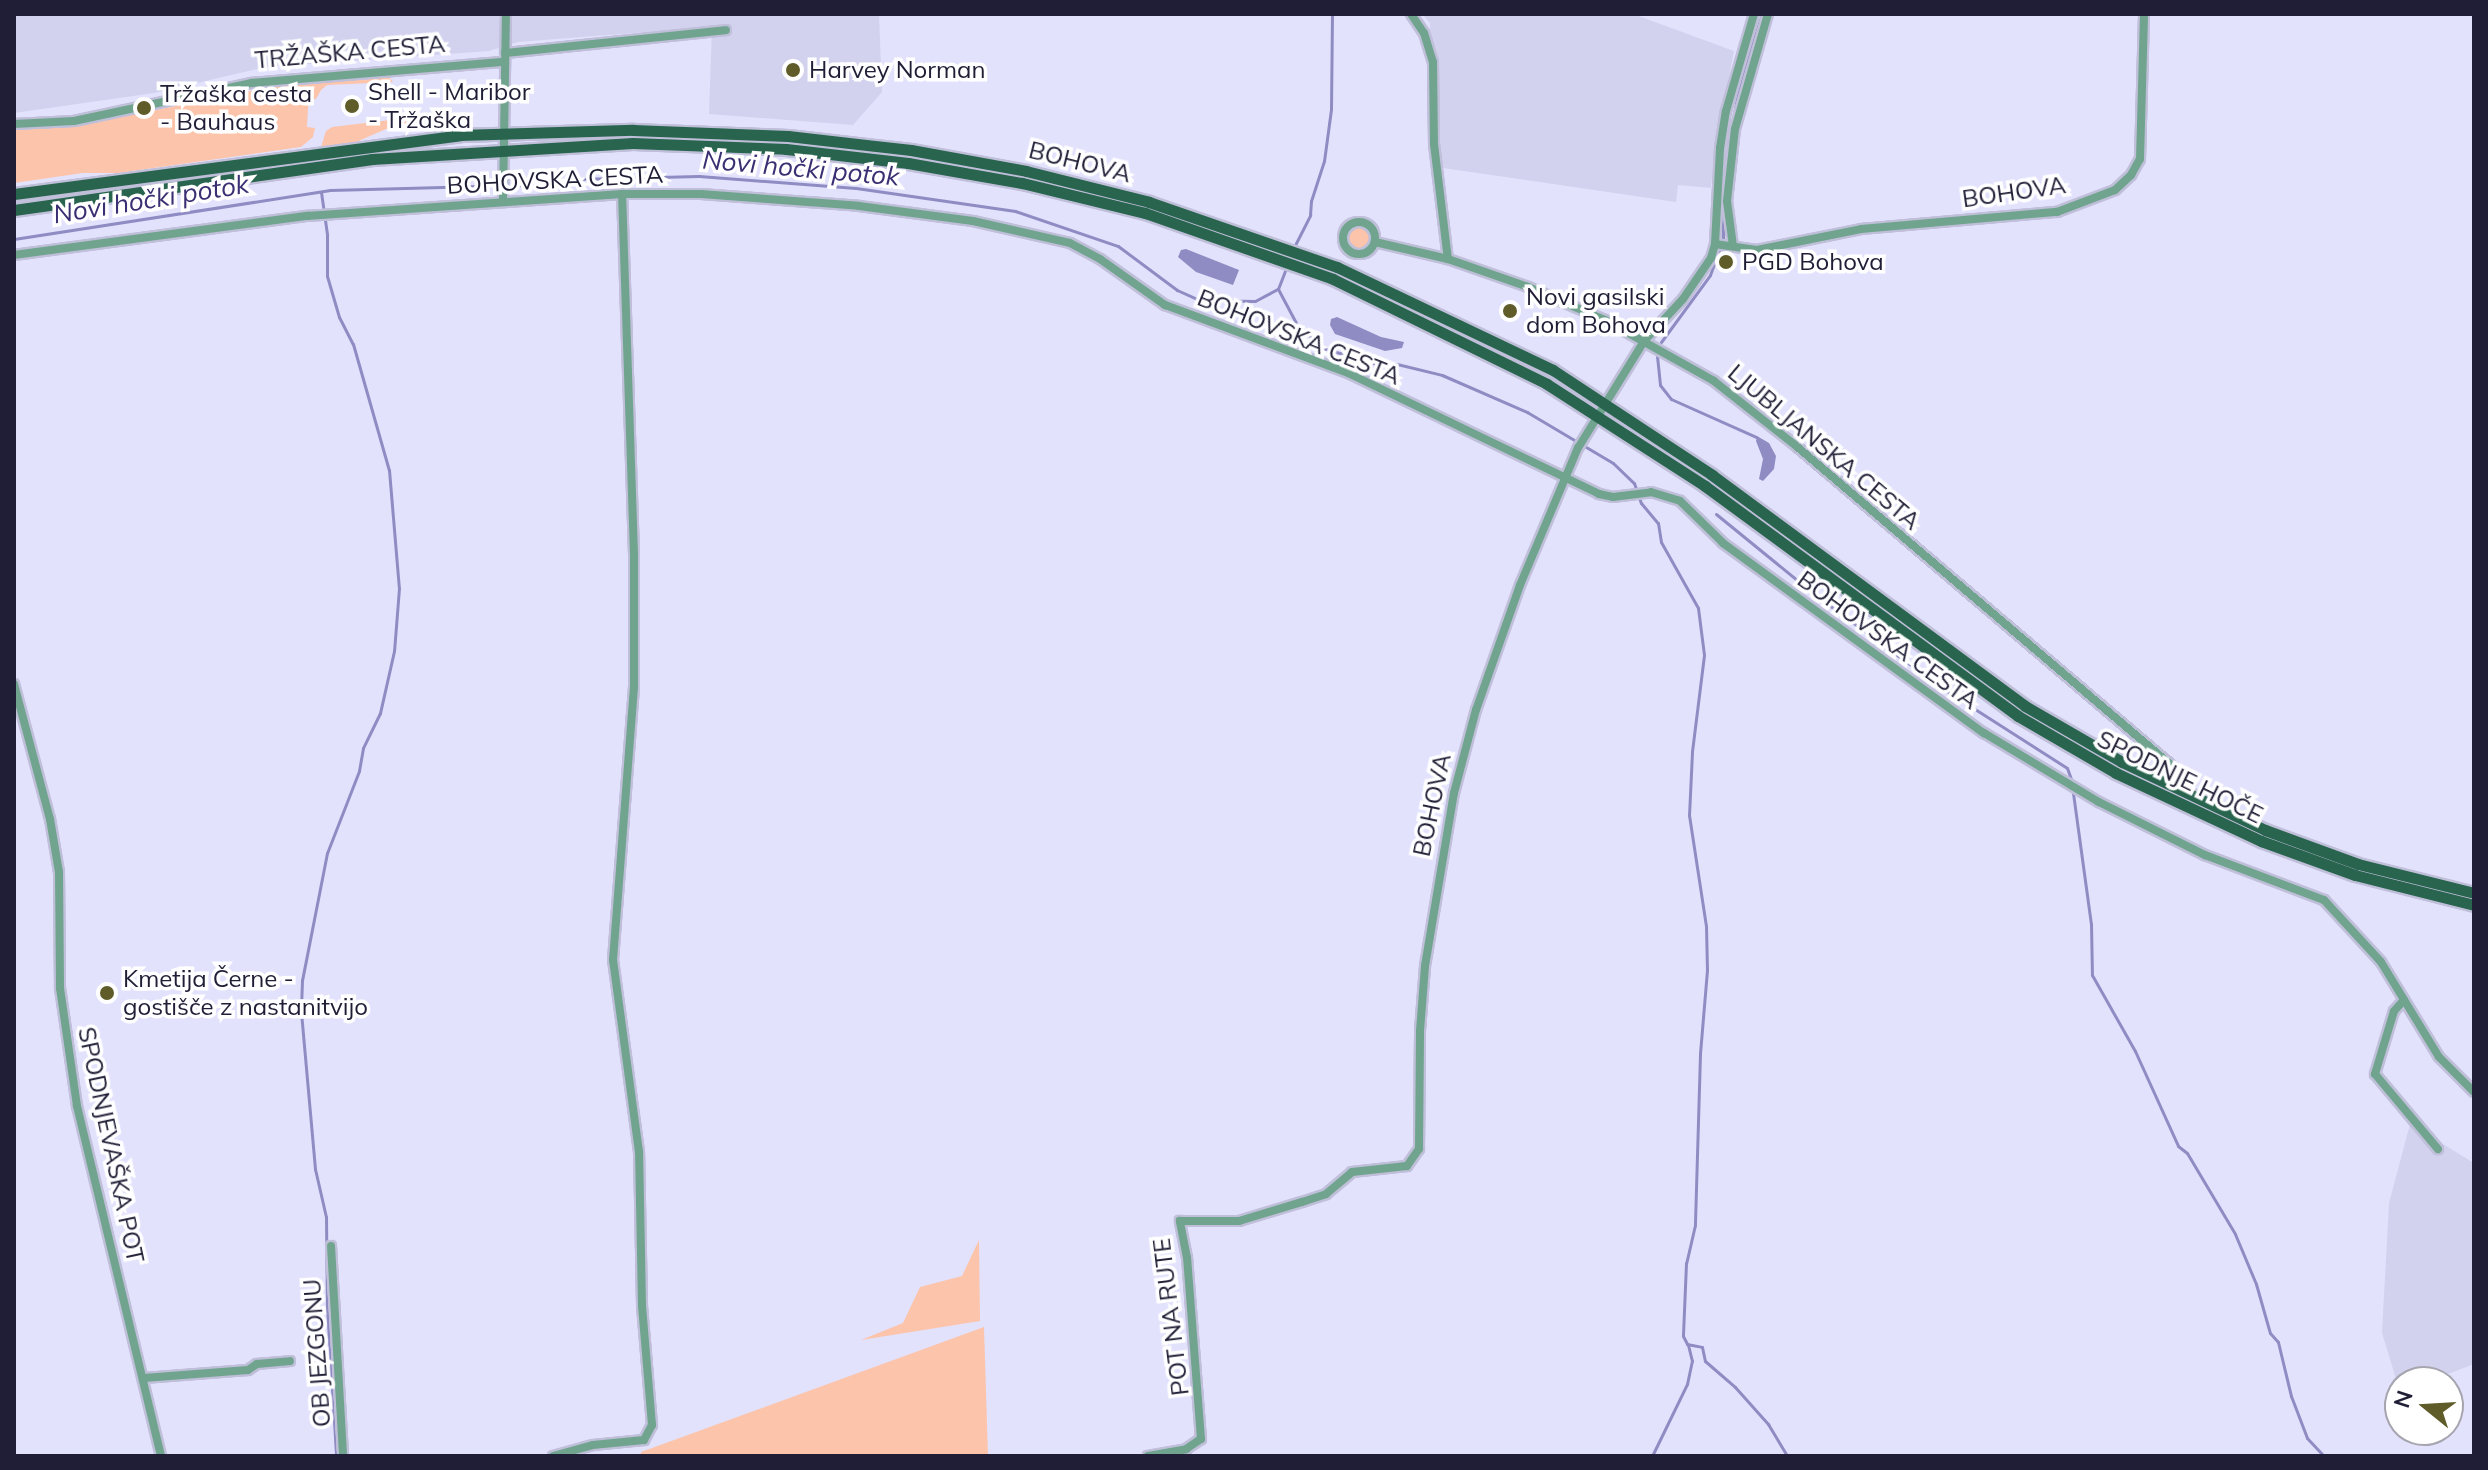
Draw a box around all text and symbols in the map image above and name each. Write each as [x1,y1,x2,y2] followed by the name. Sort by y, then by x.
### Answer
[253,29,447,75] street label: TRŽAŠKA CESTA
[809,56,986,84] place label: Harvey Norman
[784,61,802,79] marker: Harvey Norman
[368,78,531,134] place label: Shell - Maribor - Tržaška
[160,80,312,136] place label: Tržaška cesta - Bauhaus
[343,97,361,115] marker: Shell - Maribor - Tržaška
[135,99,153,117] marker: Tržaška cesta - Bauhaus
[1026,135,1134,189] street label: BOHOVA
[701,144,901,192] water label: Novi hočki potok
[446,160,664,200] street label: BOHOVSKA CESTA
[51,168,251,230] water label: Novi hočki potok
[1960,170,2068,214] street label: BOHOVA
[1742,248,1884,276] place label: PGD Bohova
[1717,253,1735,271] marker: PGD Bohova
[1193,283,1405,391] street label: BOHOVSKA CESTA
[1526,283,1666,339] place label: Novi gasilski dom Bohova
[1501,302,1519,320] marker: Novi gasilski dom Bohova
[1722,358,1926,536] street label: LJUBLJANSKA CESTA
[1792,565,1984,715] street label: BOHOVSKA CESTA
[2093,724,2267,830] street label: SPODNJE HOČE
[1407,751,1457,859] street label: BOHOVA
[123,965,368,1021] place label: Kmetija Černe - gostišče z nastanitvijo
[98,984,116,1002] marker: Kmetija Černe - gostišče z nastanitvijo
[72,1024,150,1266] street label: SPODNJEVAŠKA POT
[1147,1237,1195,1397] street label: POT NA RUTE
[297,1278,337,1428] street label: OB JEZGONU
[2384,1366,2464,1446] north arrow
[2387,1387,2419,1411] text: N

